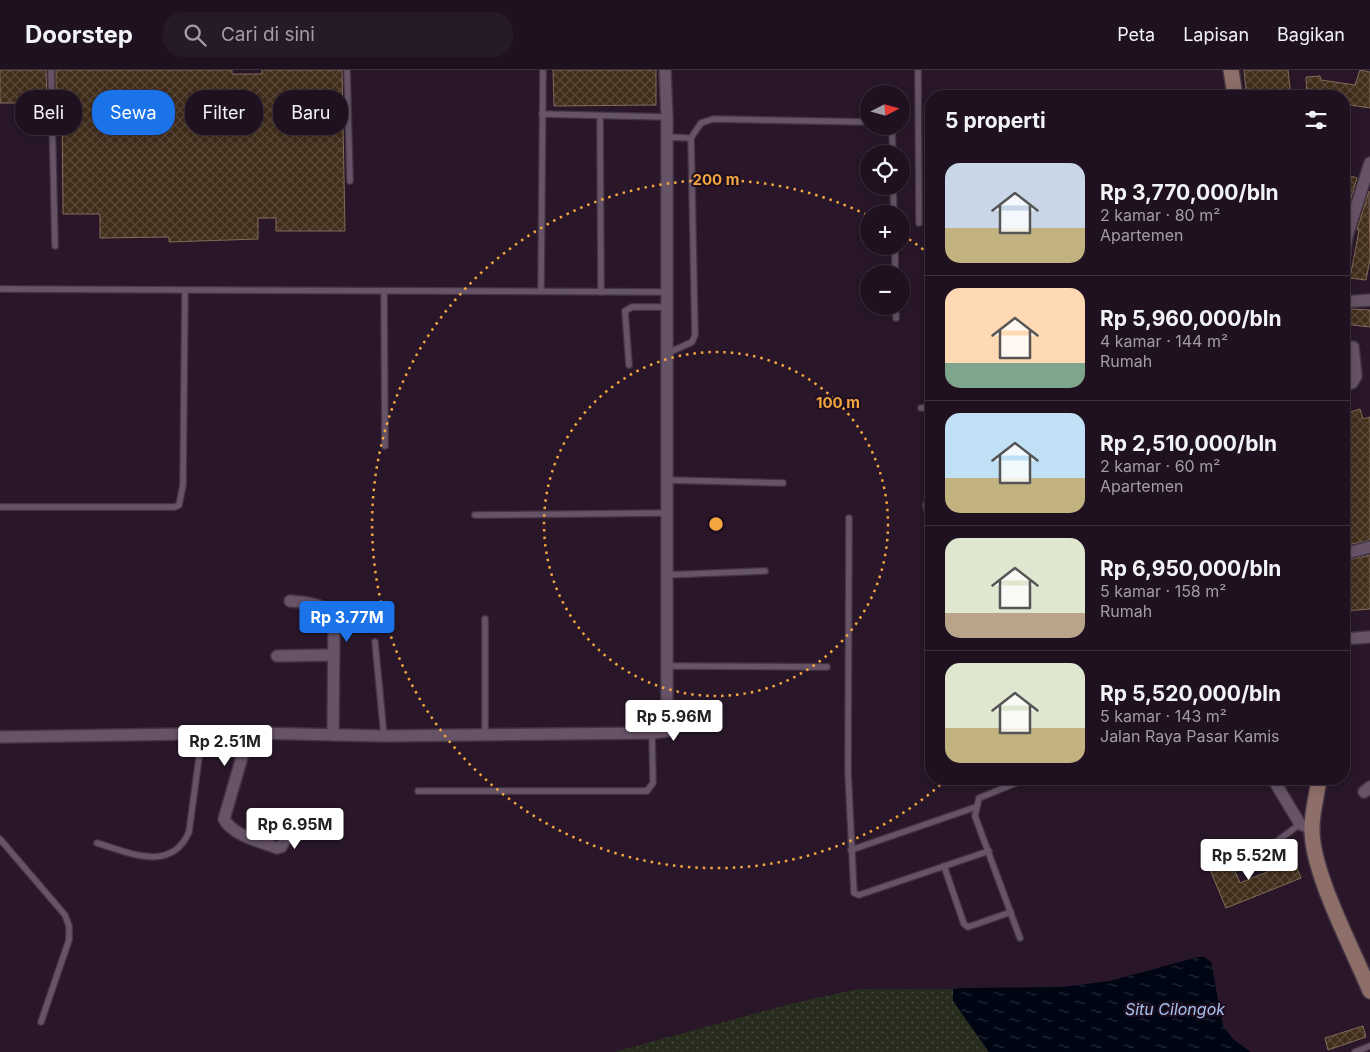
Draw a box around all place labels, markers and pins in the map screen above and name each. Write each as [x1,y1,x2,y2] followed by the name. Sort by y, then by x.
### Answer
[707,515,725,533] centre of rings
[295,600,399,643] pin: Rp 3.77M
[622,700,726,742] pin: Rp 5.96M
[173,724,277,767] pin: Rp 2.51M
[243,808,347,850] pin: Rp 6.95M
[1197,838,1301,881] pin: Rp 5.52M

